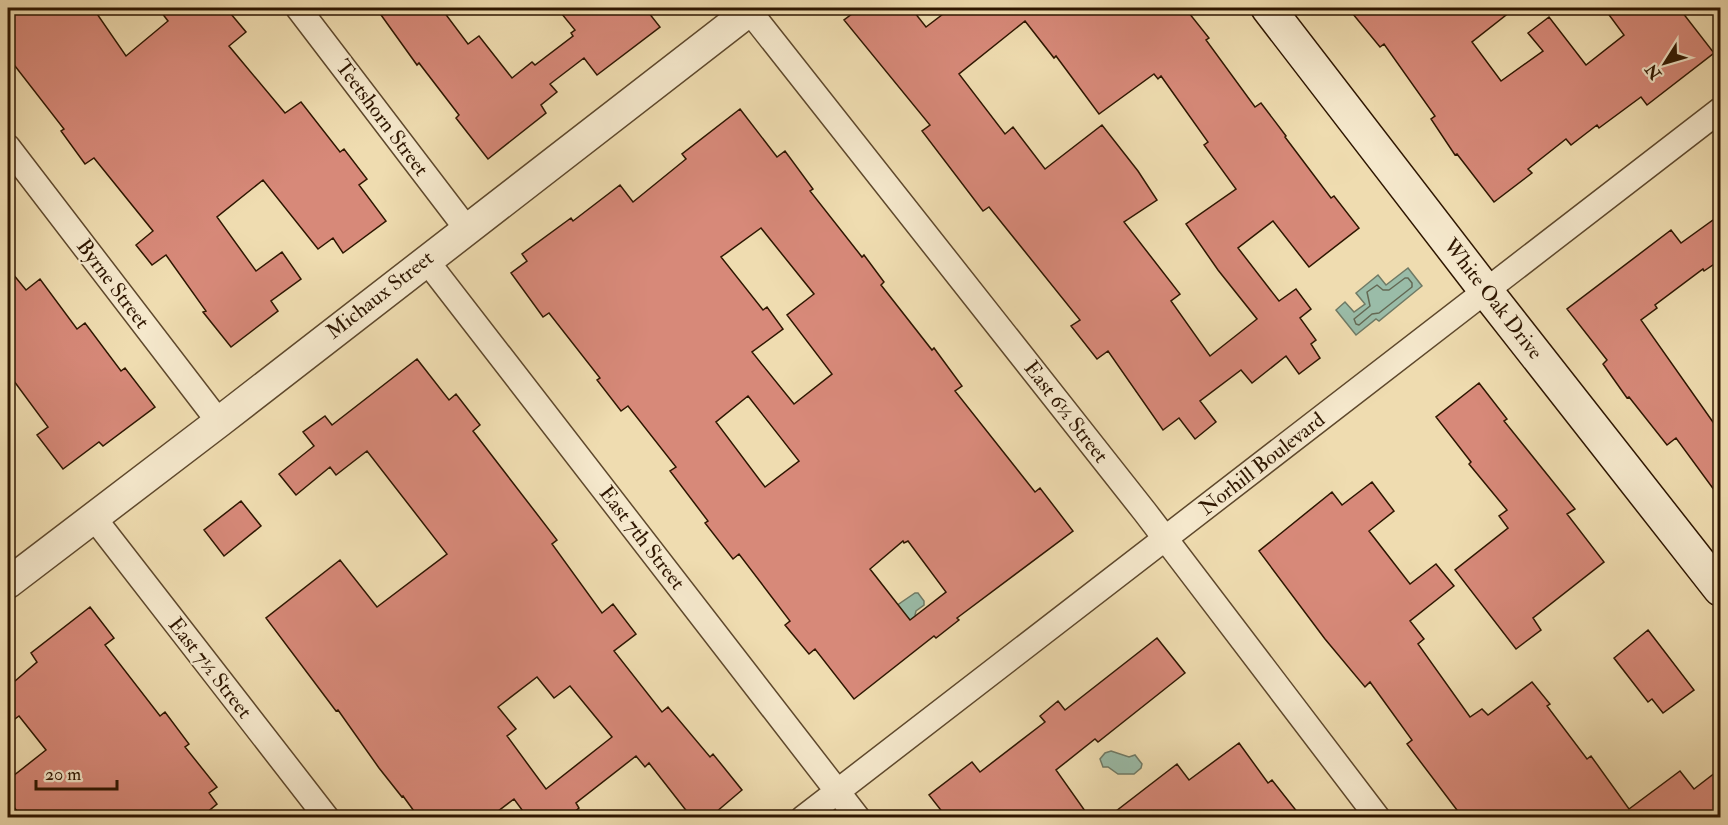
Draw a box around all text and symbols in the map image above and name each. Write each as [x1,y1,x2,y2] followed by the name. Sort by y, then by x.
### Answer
[1635,33,1695,93] north arrow
[329,54,435,182] street label: Teetshorn Street
[1641,59,1667,84] text: N
[1437,232,1549,365] street label: White Oak Drive
[71,234,156,334] street label: Byrne Street
[321,244,439,345] street label: Michaux Street
[1018,356,1114,469] street label: East 6½ Street
[1194,406,1331,522] street label: Norhill Boulevard
[593,481,691,596] street label: East 7th Street
[162,612,258,724] street label: East 7½ Street
[36,753,117,791] scale bar
[45,763,81,786] text: 20 m

